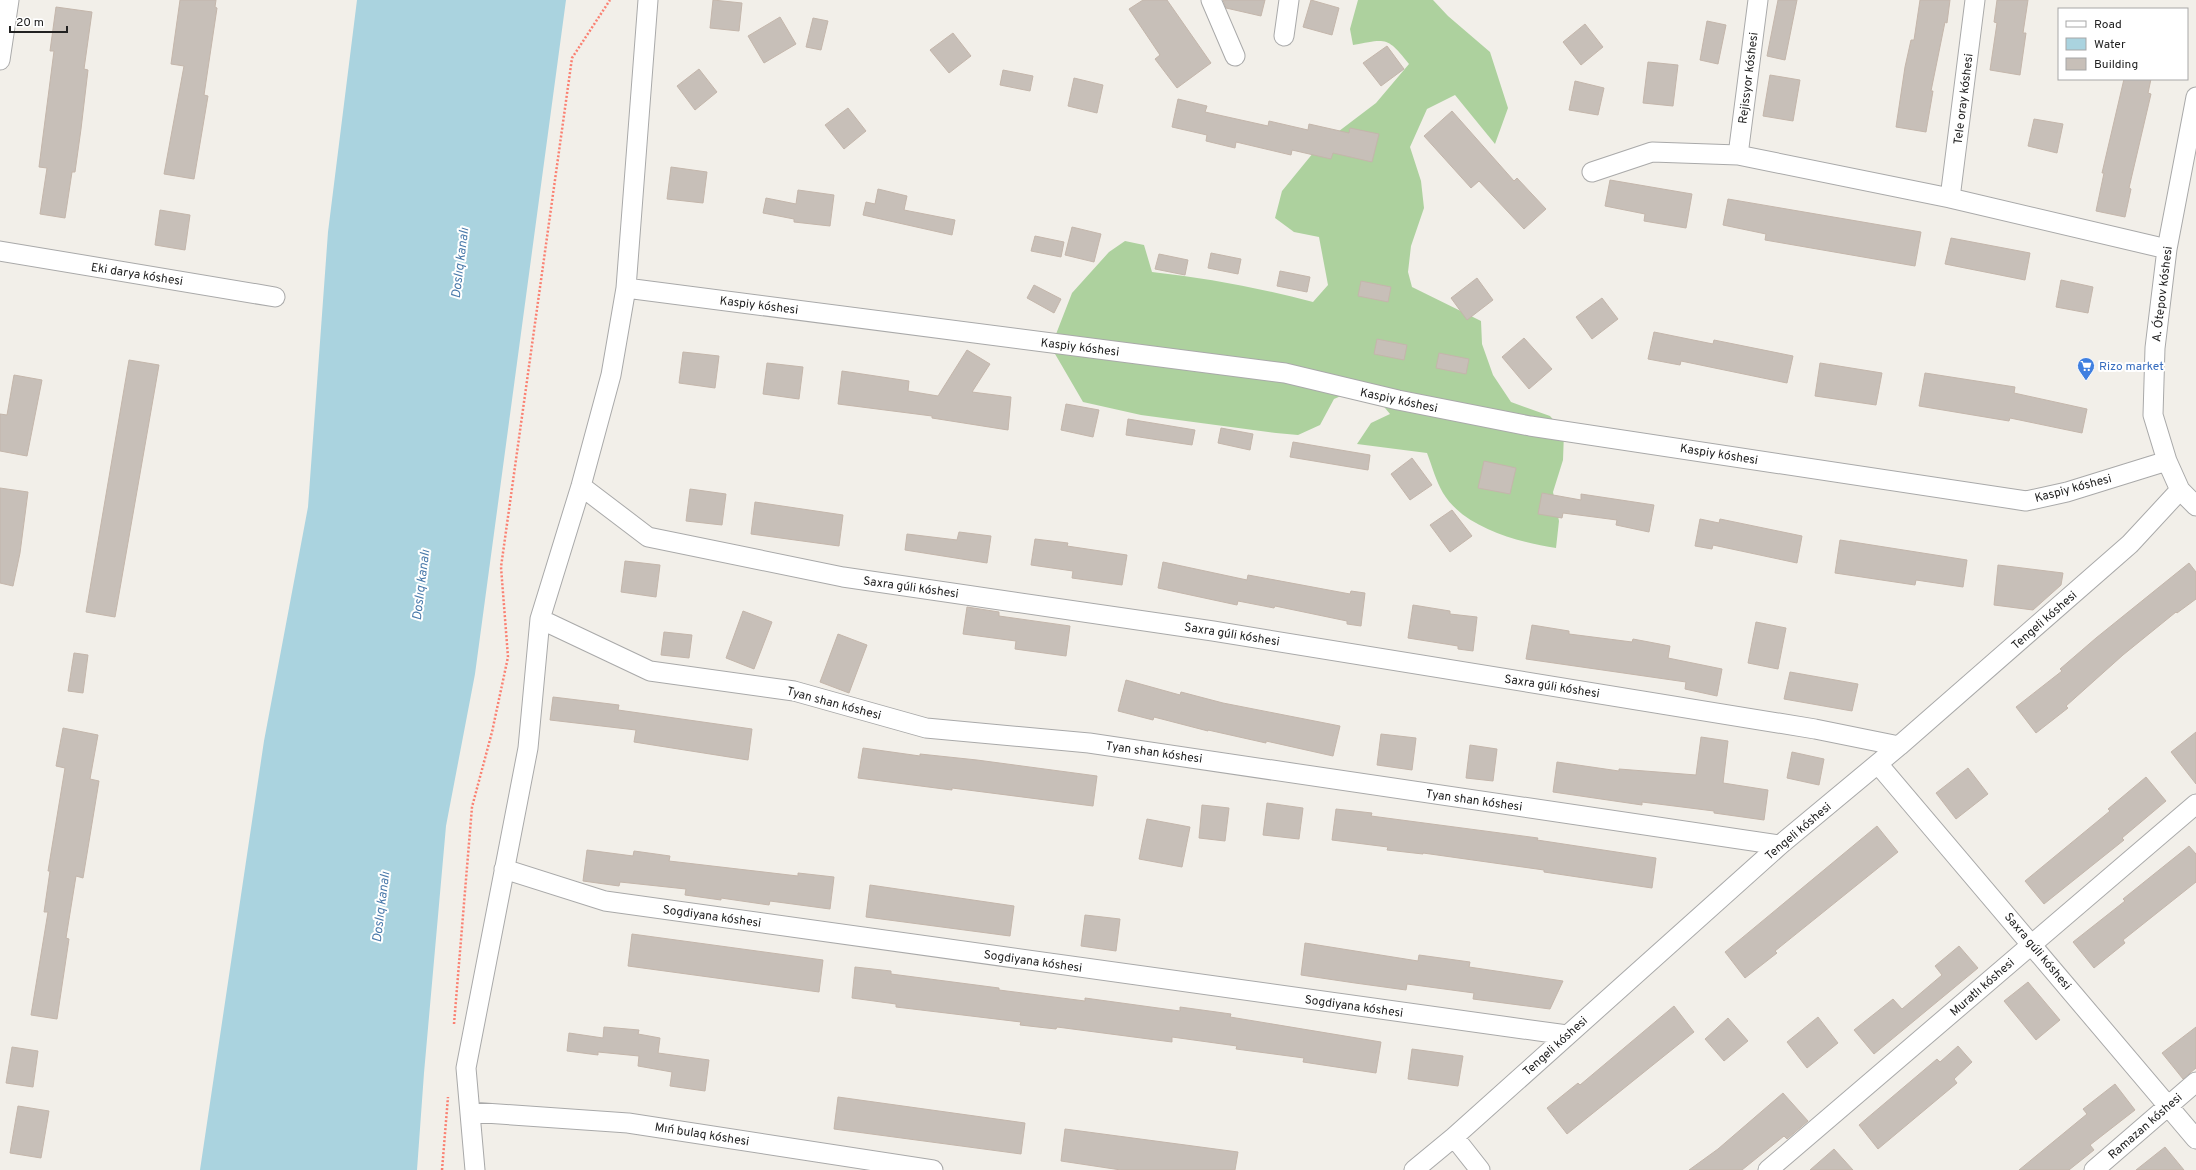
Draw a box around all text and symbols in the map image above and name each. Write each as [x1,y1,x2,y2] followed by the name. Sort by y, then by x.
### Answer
[10,8,67,34] scale bar
[2058,8,2188,80] legend
[16,15,44,31] text: 20 m
[2094,17,2122,33] text: Road
[1735,31,1763,125] street label: Rejissyor kóshesi
[2094,37,2126,53] text: Water
[1950,53,1978,146] street label: Tele oray kóshesi
[2094,57,2138,73] text: Building
[449,226,473,299] water label: Doslıq kanalı
[2149,245,2177,343] street label: A. Ótepov kóshesi
[90,260,184,290] street label: Eki darya kóshesi
[719,293,799,319] street label: Kaspiy kóshesi
[1040,335,1120,361] street label: Kaspiy kóshesi
[2076,356,2096,381] supermarket icon: Rizo market
[2099,359,2164,375] place label: Rizo market
[1359,385,1439,417] street label: Kaspiy kóshesi
[1679,441,1759,469] street label: Kaspiy kóshesi
[2033,471,2113,507] street label: Kaspiy kóshesi
[410,548,434,621] water label: Doslıq kanalı
[862,573,960,603] street label: Saxra gúli kóshesi
[2009,588,2081,654] street label: Tengeli kóshesi
[1183,620,1281,650] street label: Saxra gúli kóshesi
[1503,672,1601,702] street label: Saxra gúli kóshesi
[785,684,883,724] street label: Tyan shan kóshesi
[1104,738,1203,768] street label: Tyan shan kóshesi
[1424,786,1523,816] street label: Tyan shan kóshesi
[1762,799,1835,864] street label: Tengeli kóshesi
[370,870,394,943] water label: Doslıq kanalı
[662,902,762,932] street label: Sogdiyana kóshesi
[2000,910,2074,994] street label: Saxra gúli kóshesi
[983,947,1083,977] street label: Sogdiyana kóshesi
[1947,955,2018,1020] street label: Muratlı kóshesi
[1304,992,1404,1022] street label: Sogdiyana kóshesi
[1520,1013,1591,1080] street label: Tengeli kóshesi
[2105,1090,2186,1163] street label: Ramazan kóshesi
[654,1120,750,1150] street label: Mıń bulaq kóshesi

